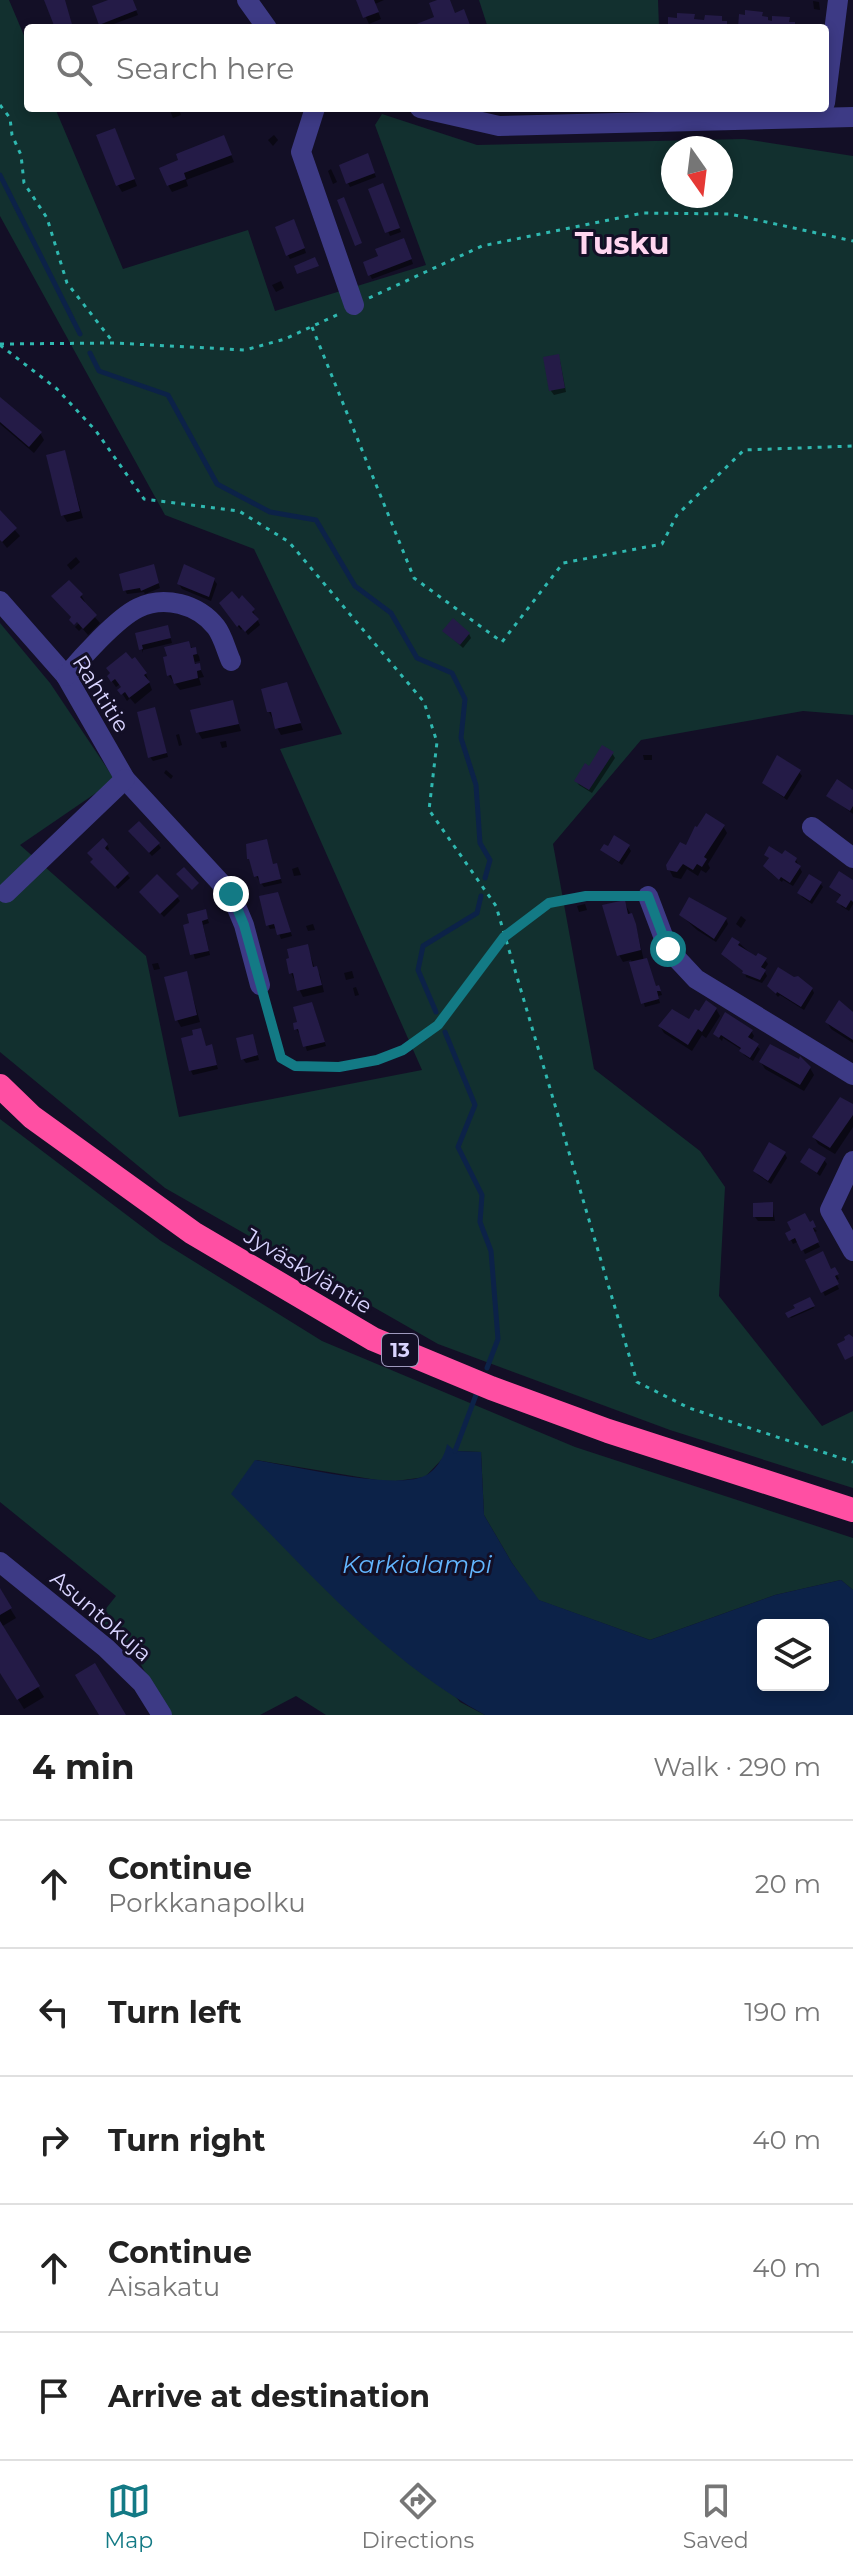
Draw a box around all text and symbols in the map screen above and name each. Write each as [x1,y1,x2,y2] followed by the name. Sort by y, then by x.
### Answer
[24,24,829,112] search box
[52,46,96,90] icon: search
[116,50,294,87] text: Search here
[661,136,733,208] north arrow
[575,225,669,262] district label: Tusku
[67,650,135,738] street label: Rahtitie
[213,876,249,912] route end
[650,931,686,967] route start
[238,1222,377,1320] street label: Jyväskyläntie
[382,1334,418,1366] road number: 13
[342,1550,493,1579] water label: Karkialampi
[45,1565,157,1667] street label: Asuntokuja
[757,1619,829,1691] map controls
[757,1619,829,1691] button: layers
[32,1746,134,1788] text: 4 min
[653,1751,821,1783] text: Walk · 290 m
[108,1850,252,1887] text: Continue
[32,1862,76,1906] icon: ahead
[755,1868,821,1900] text: 20 m
[108,1887,306,1919] text: Porkkanapolku
[32,1990,76,2034] icon: left
[108,1994,241,2031] text: Turn left
[744,1996,821,2028] text: 190 m
[32,2118,76,2162] icon: right
[108,2122,265,2159] text: Turn right
[752,2124,821,2156] text: 40 m
[108,2234,252,2271] text: Continue
[32,2246,76,2290] icon: ahead
[752,2252,821,2284] text: 40 m
[108,2271,220,2303] text: Aisakatu
[32,2374,76,2418] icon: arrive
[108,2378,430,2415] text: Arrive at destination
[104,2479,153,2554] tab: Map
[362,2479,474,2554] tab: Directions
[683,2479,749,2554] tab: Saved

